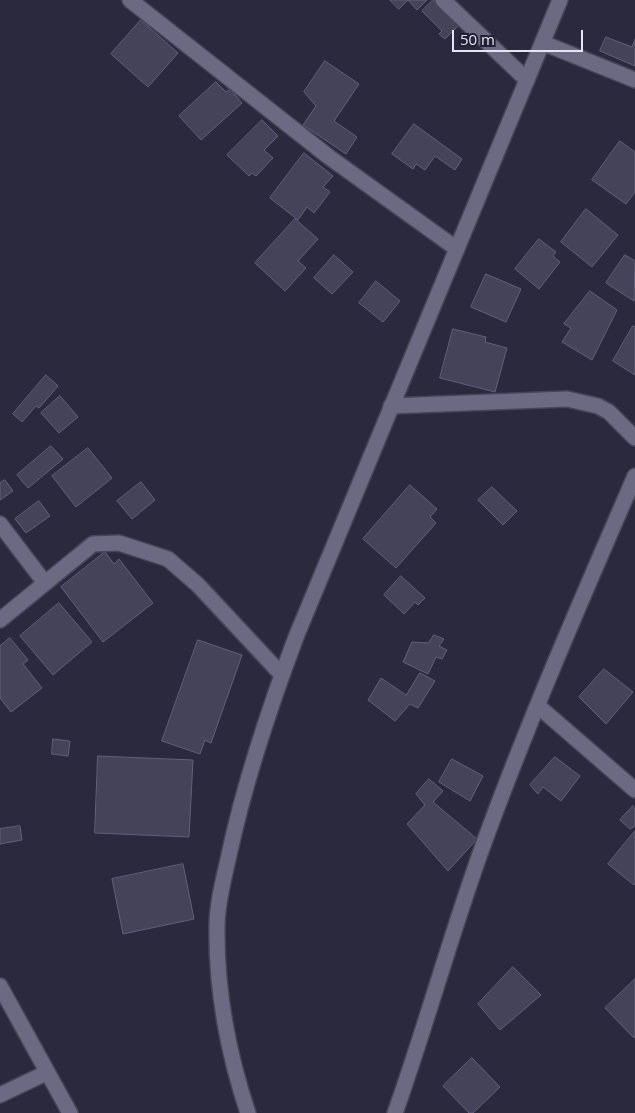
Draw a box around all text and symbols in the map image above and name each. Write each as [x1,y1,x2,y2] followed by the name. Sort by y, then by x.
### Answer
[455,20,586,52] scale bar
[460,29,495,49] text: 50 m

